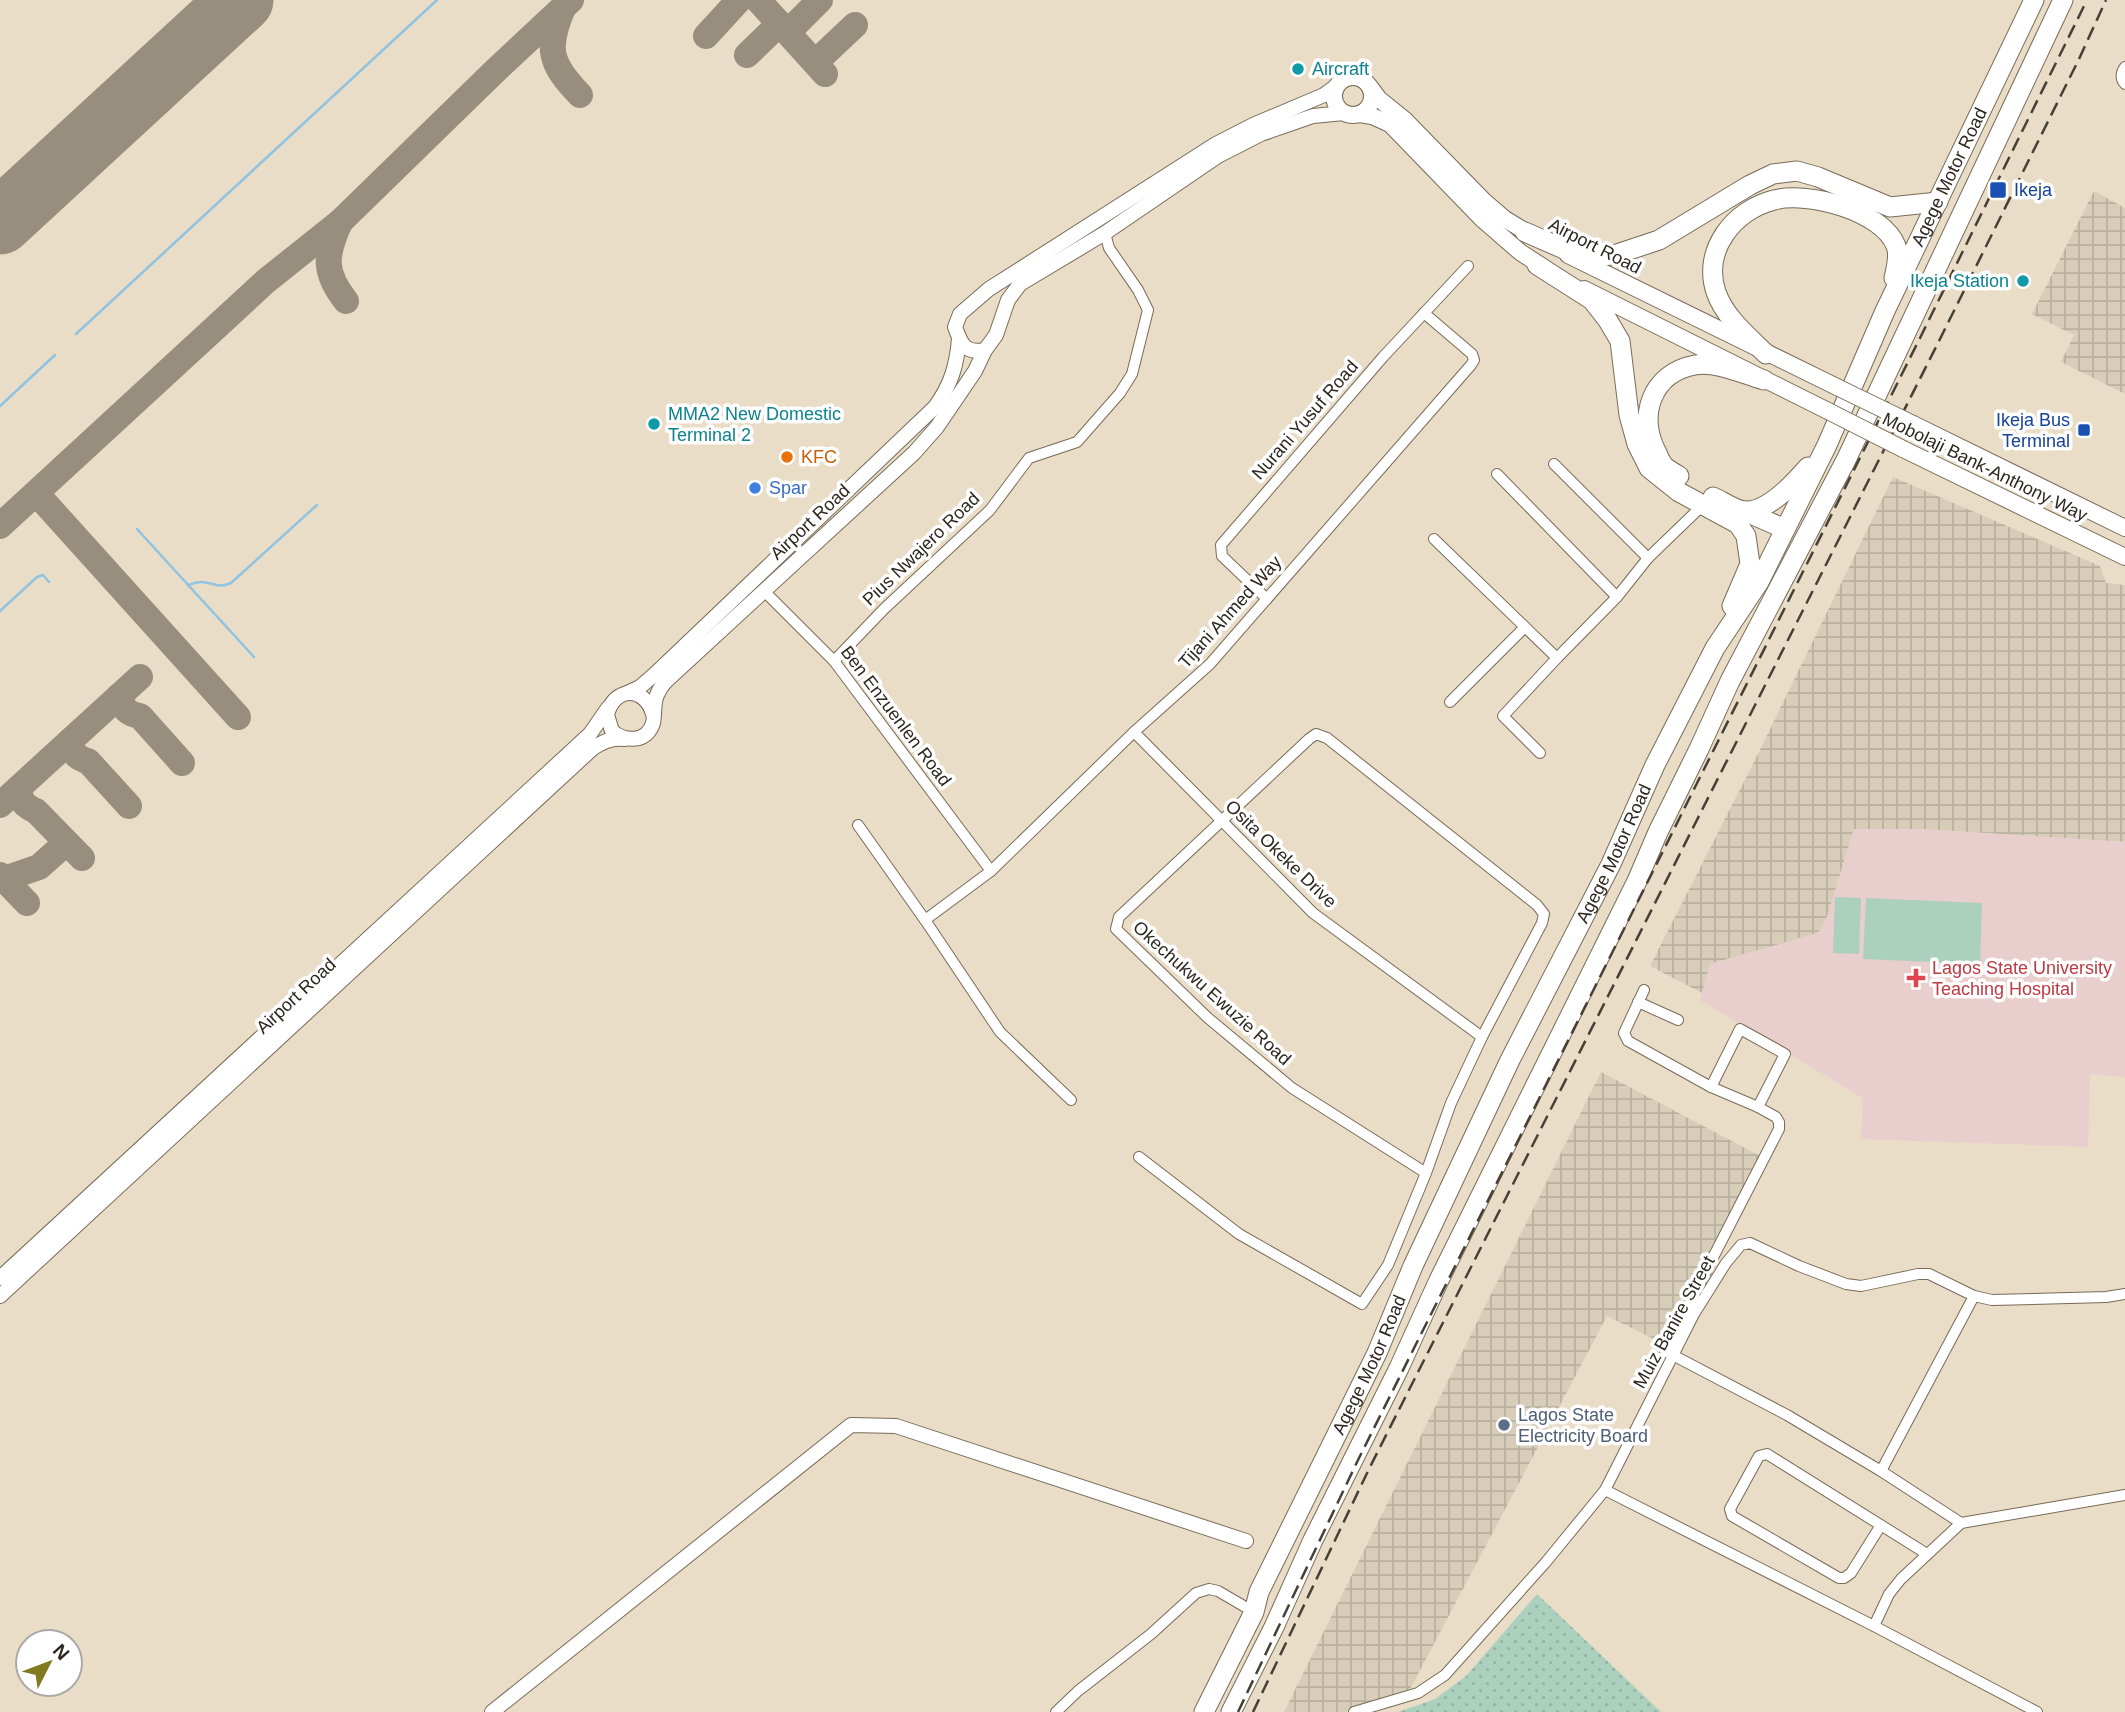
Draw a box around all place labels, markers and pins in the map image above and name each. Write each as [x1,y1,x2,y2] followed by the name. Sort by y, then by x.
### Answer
[1312,59,1369,79] place label: Aircraft
[1290,61,1306,77] marker: Aircraft
[1988,180,2008,200] marker: Ikeja
[2014,180,2053,200] place label: Ikeja
[1910,271,2009,291] place label: Ikeja Station
[2015,273,2031,289] marker: Ikeja Station
[668,404,841,445] place label: MMA2 New Domestic Terminal 2
[1996,410,2070,451] place label: Ikeja Bus Terminal
[646,416,662,432] marker: MMA2 New Domestic Terminal 2
[2076,422,2092,438] marker: Ikeja Bus Terminal
[801,447,837,467] place label: KFC
[779,449,795,465] marker: KFC
[769,478,807,498] place label: Spar
[747,480,763,496] marker: Spar
[1932,958,2112,999] place label: Lagos State University Teaching Hospital
[1906,968,1926,988] marker: Lagos State University Teaching Hospital
[1518,1405,1648,1446] place label: Lagos State Electricity Board
[1496,1417,1512,1433] marker: Lagos State Electricity Board

